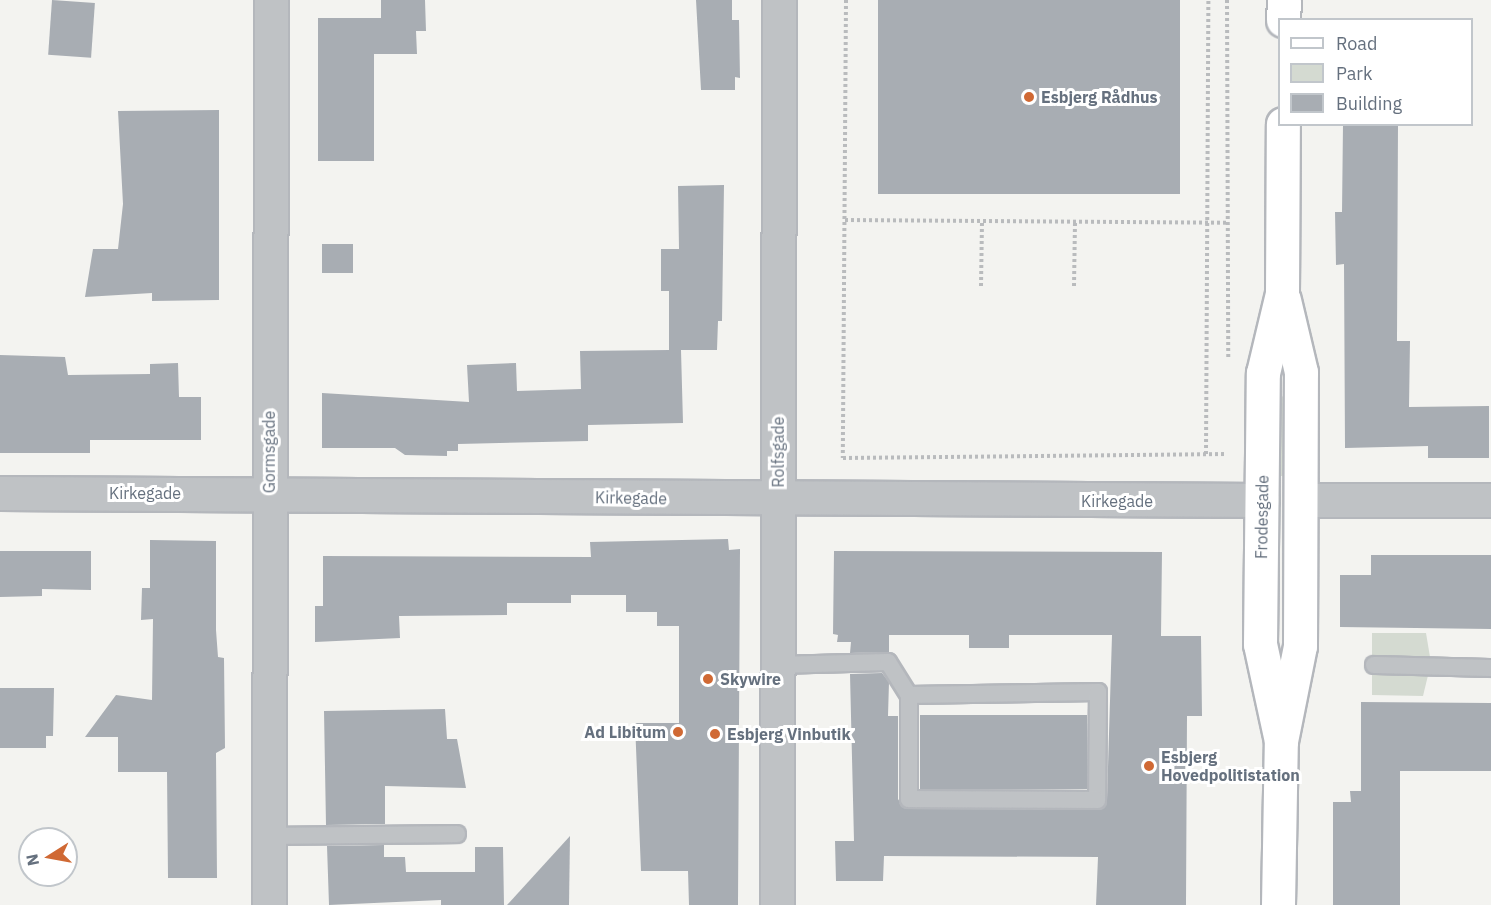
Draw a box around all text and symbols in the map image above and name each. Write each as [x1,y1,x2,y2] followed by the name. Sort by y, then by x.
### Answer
[1278,18,1473,126] legend
[1336,32,1377,55] text: Road
[1336,62,1372,85] text: Park
[1041,87,1158,107] place label: Esbjerg Rådhus
[1022,90,1036,104] marker: Esbjerg Rådhus
[1336,92,1402,115] text: Building
[259,411,279,493] street label: Gormsgade
[768,416,788,488] street label: Rolfsgade
[1252,475,1272,559] street label: Frodesgade
[109,483,181,503] street label: Kirkegade
[595,488,667,508] street label: Kirkegade
[1081,491,1153,511] street label: Kirkegade
[720,669,781,689] place label: Skywire
[701,672,715,686] marker: Skywire
[584,722,666,742] place label: Ad Libitum
[727,724,851,744] place label: Esbjerg Vinbutik
[671,725,685,739] marker: Ad Libitum
[708,727,722,741] marker: Esbjerg Vinbutik
[1161,747,1300,785] place label: Esbjerg Hovedpolitistation
[1142,759,1156,773] marker: Esbjerg Hovedpolitistation
[18,827,78,887] north arrow
[21,852,43,868] text: N

